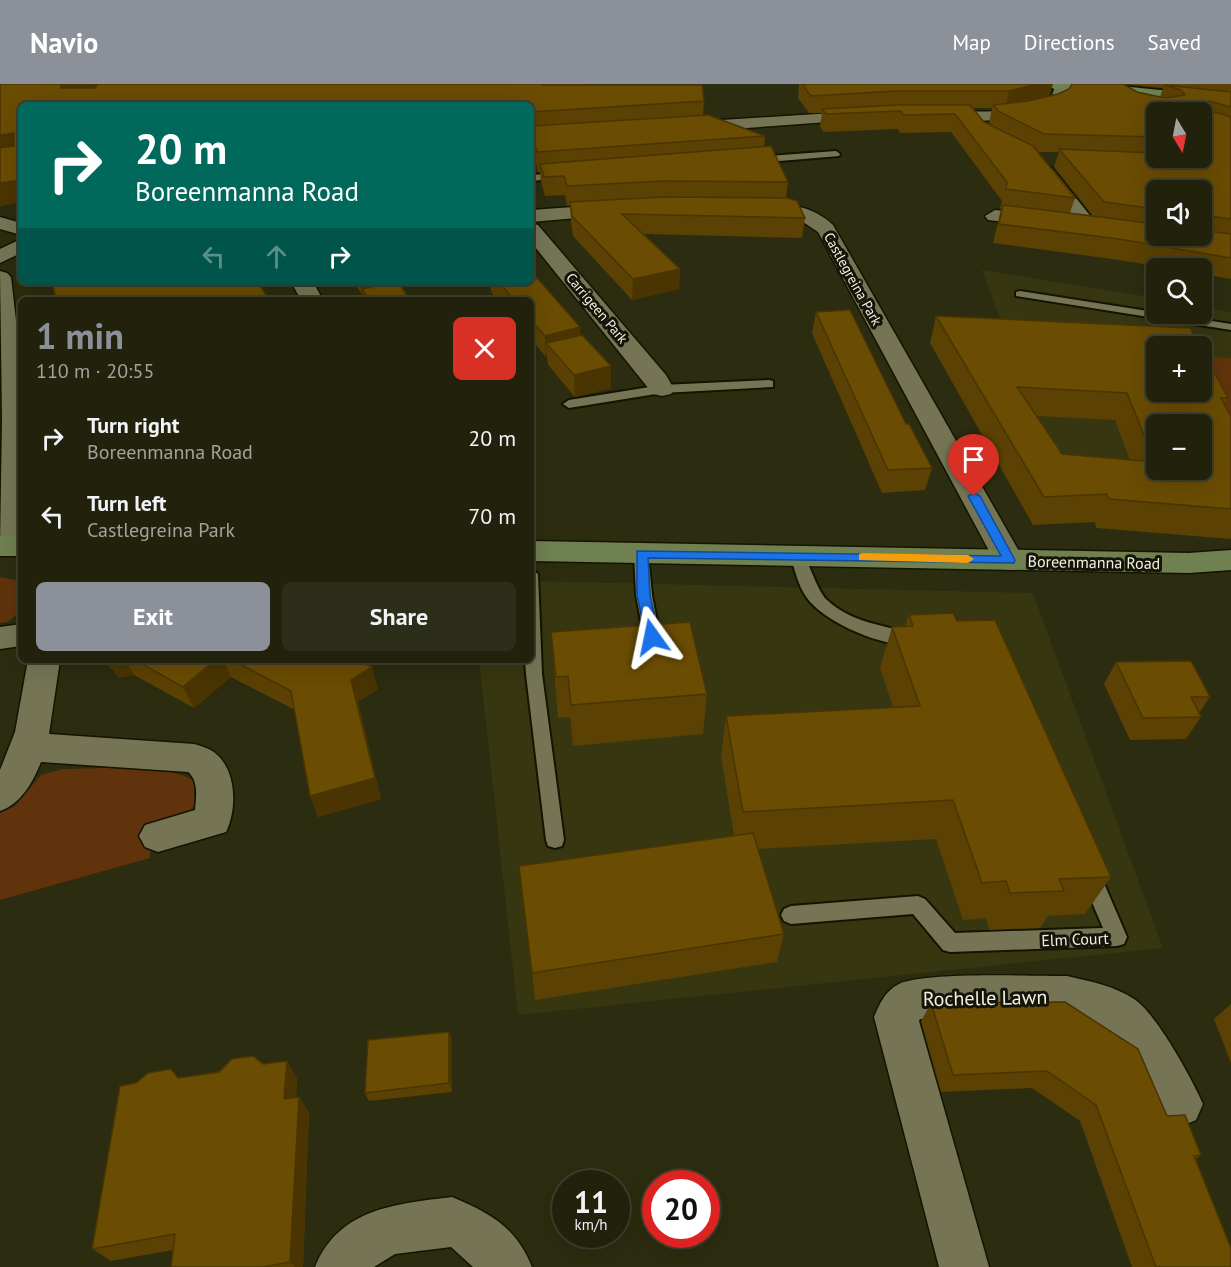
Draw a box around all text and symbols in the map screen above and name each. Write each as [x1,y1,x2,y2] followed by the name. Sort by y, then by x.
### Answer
[30,24,98,61] text: Navio
[952,29,991,56] text: Map
[1024,29,1115,56] text: Directions
[1148,29,1201,56] text: Saved
[1146,102,1212,168] north arrow
[1146,102,1212,480] map controls
[135,121,227,176] text: 20 m
[36,126,114,204] icon: right
[135,174,359,208] text: Boreenmanna Road
[1146,180,1212,246] button: sound
[820,229,886,329] street label: Castlegreina Park
[197,240,230,273] icon: left
[260,240,293,273] icon: ahead
[323,240,356,273] icon: right
[1146,258,1212,324] button: search
[562,269,632,347] street label: Carrigeen Park
[36,312,124,359] text: 1 min
[453,317,516,380] button: close
[1146,336,1212,402] button: +
[36,358,154,384] text: 110 m · 20:55
[87,411,179,439] text: Turn right
[1146,414,1212,480] button: −
[36,422,69,455] icon: right
[468,424,516,452] text: 20 m
[948,434,999,496] pin
[87,439,253,465] text: Boreenmanna Road
[957,443,990,476] icon: arrive
[87,489,167,517] text: Turn left
[36,500,69,533] icon: left
[468,502,516,530] text: 70 m
[87,517,235,543] text: Castlegreina Park
[1027,551,1161,573] street label: Boreenmanna Road
[36,582,270,651] button: Exit
[282,582,516,651] button: Share
[620,605,684,669] position arrow
[1041,928,1110,950] street label: Elm Court
[923,984,1047,1012] street label: Rochelle Lawn
[642,1170,720,1248] speed limit sign: 20
[574,1182,608,1221] text: 11
[575,1215,607,1234] text: km/h

